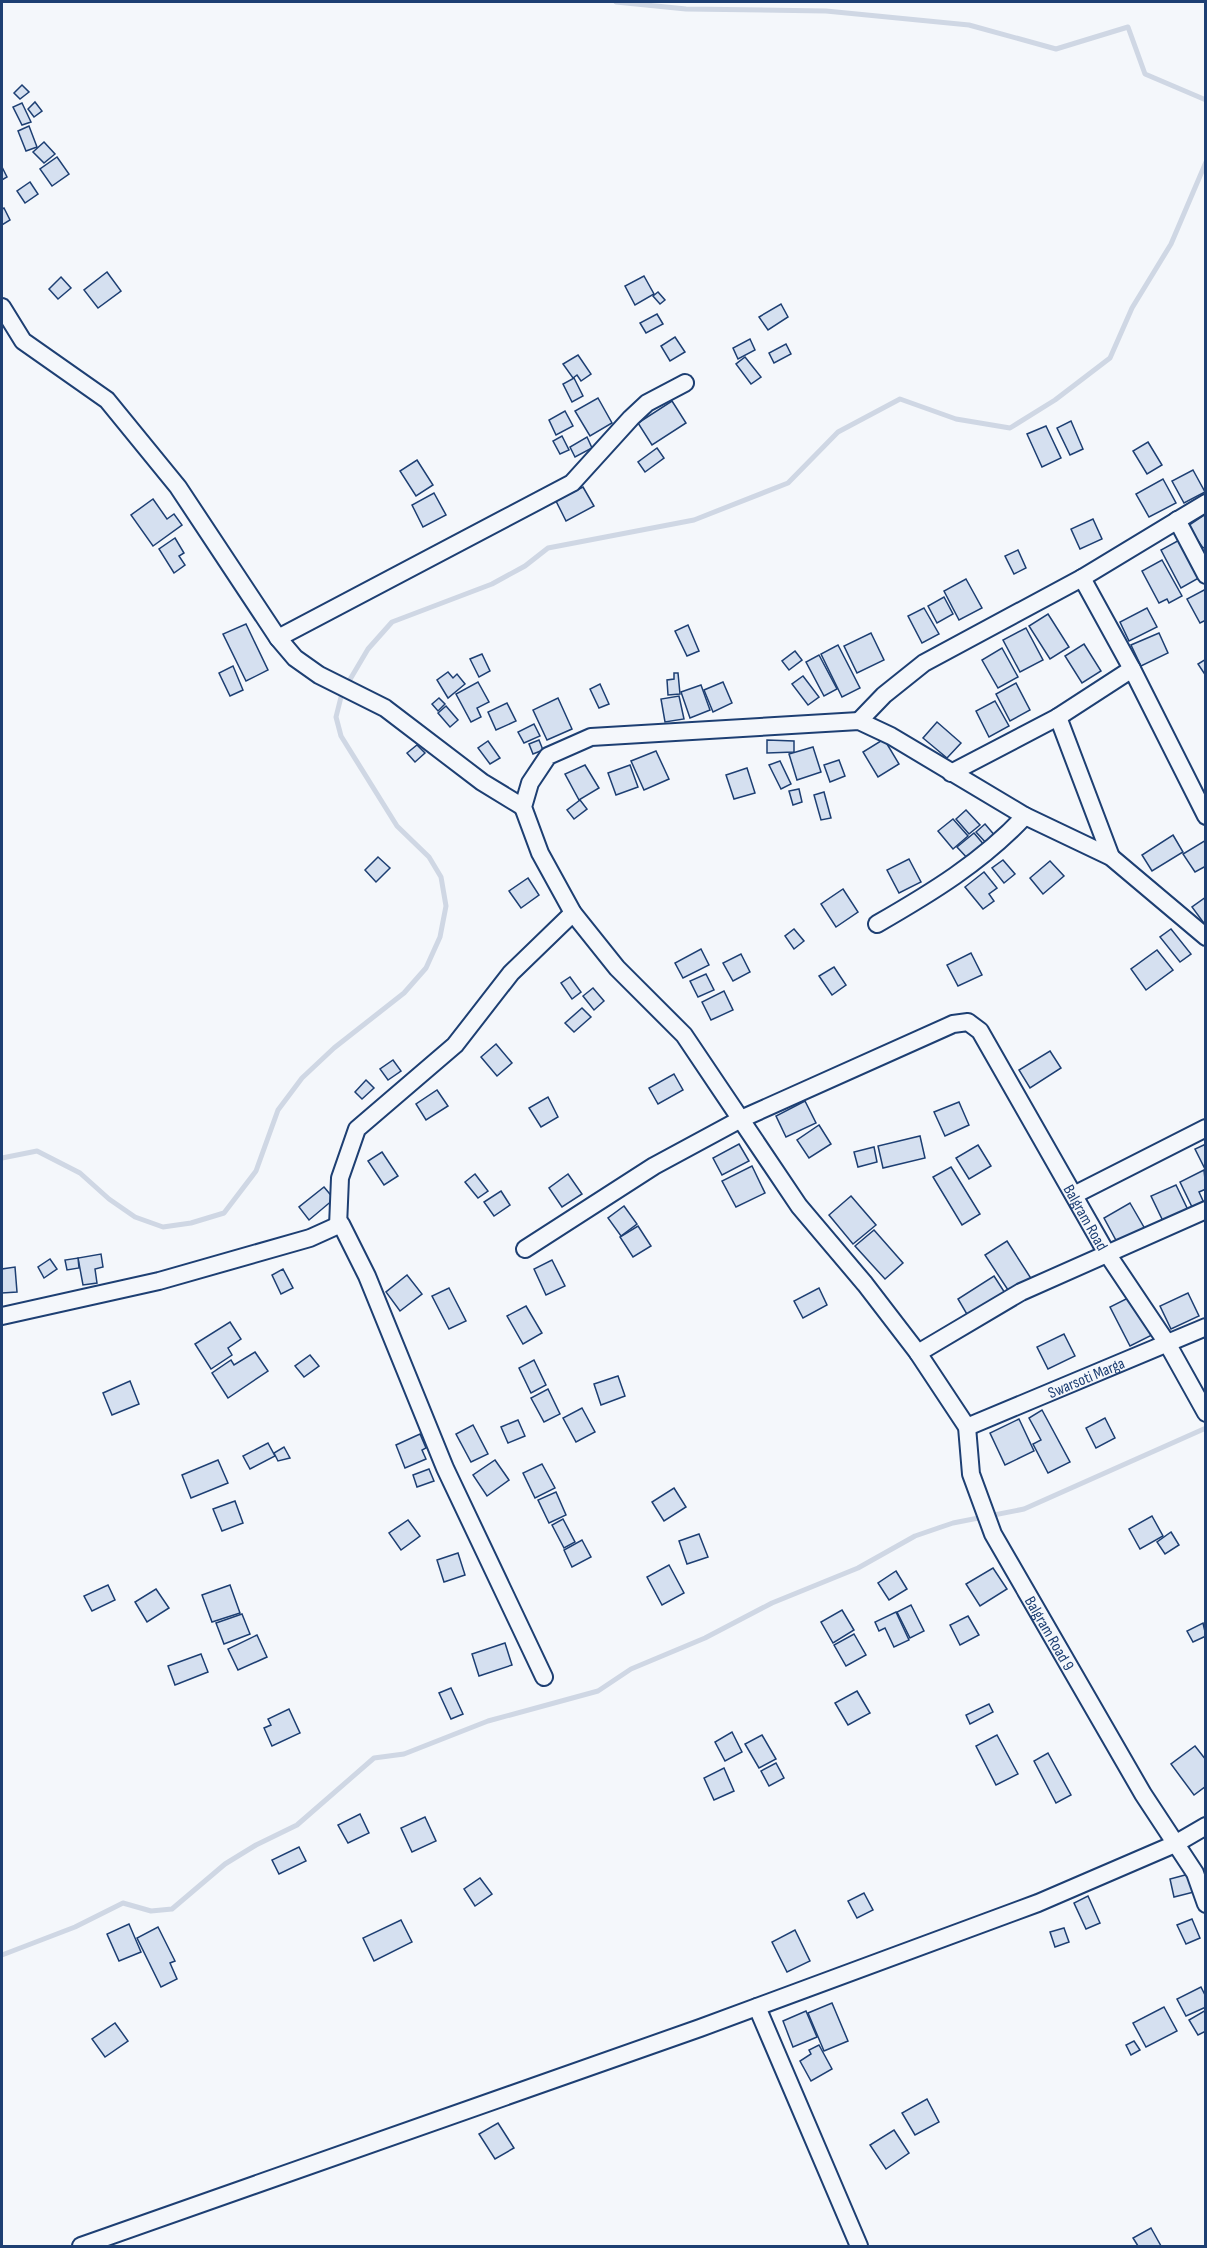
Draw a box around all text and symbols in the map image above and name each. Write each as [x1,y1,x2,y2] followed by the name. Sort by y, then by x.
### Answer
[1059,1182,1111,1254] street label: Balgram Road
[1045,1354,1128,1403] street label: Swarsoti Marga
[1020,1593,1078,1674] street label: Balgram Road 9

